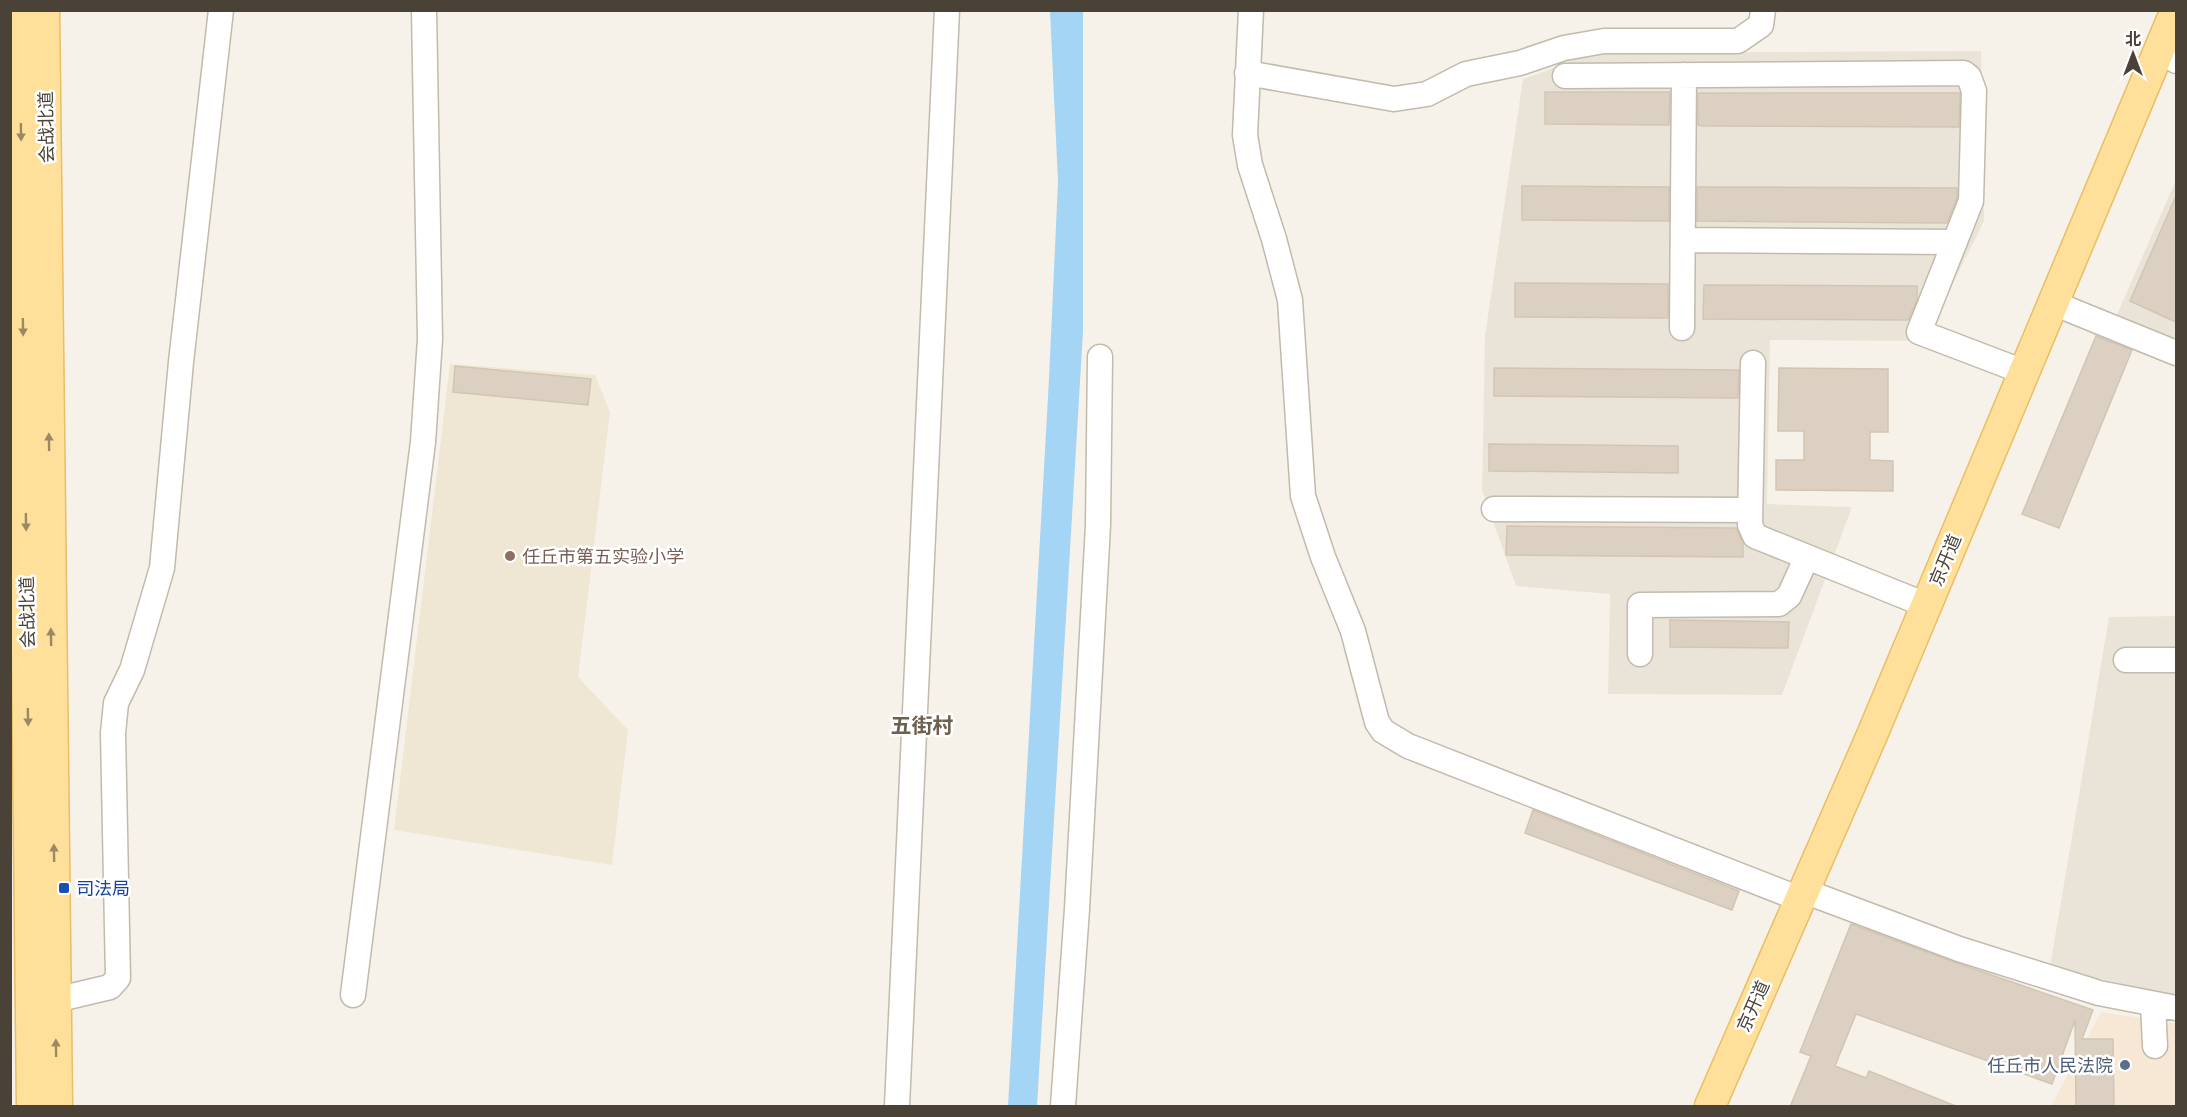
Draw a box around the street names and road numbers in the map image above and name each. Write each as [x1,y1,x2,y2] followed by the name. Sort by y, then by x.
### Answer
[35,91,57,163] street label: 会战北道
[1925,531,1965,589] street label: 京开道
[16,576,38,648] street label: 会战北道
[1732,977,1774,1035] street label: 京开道

